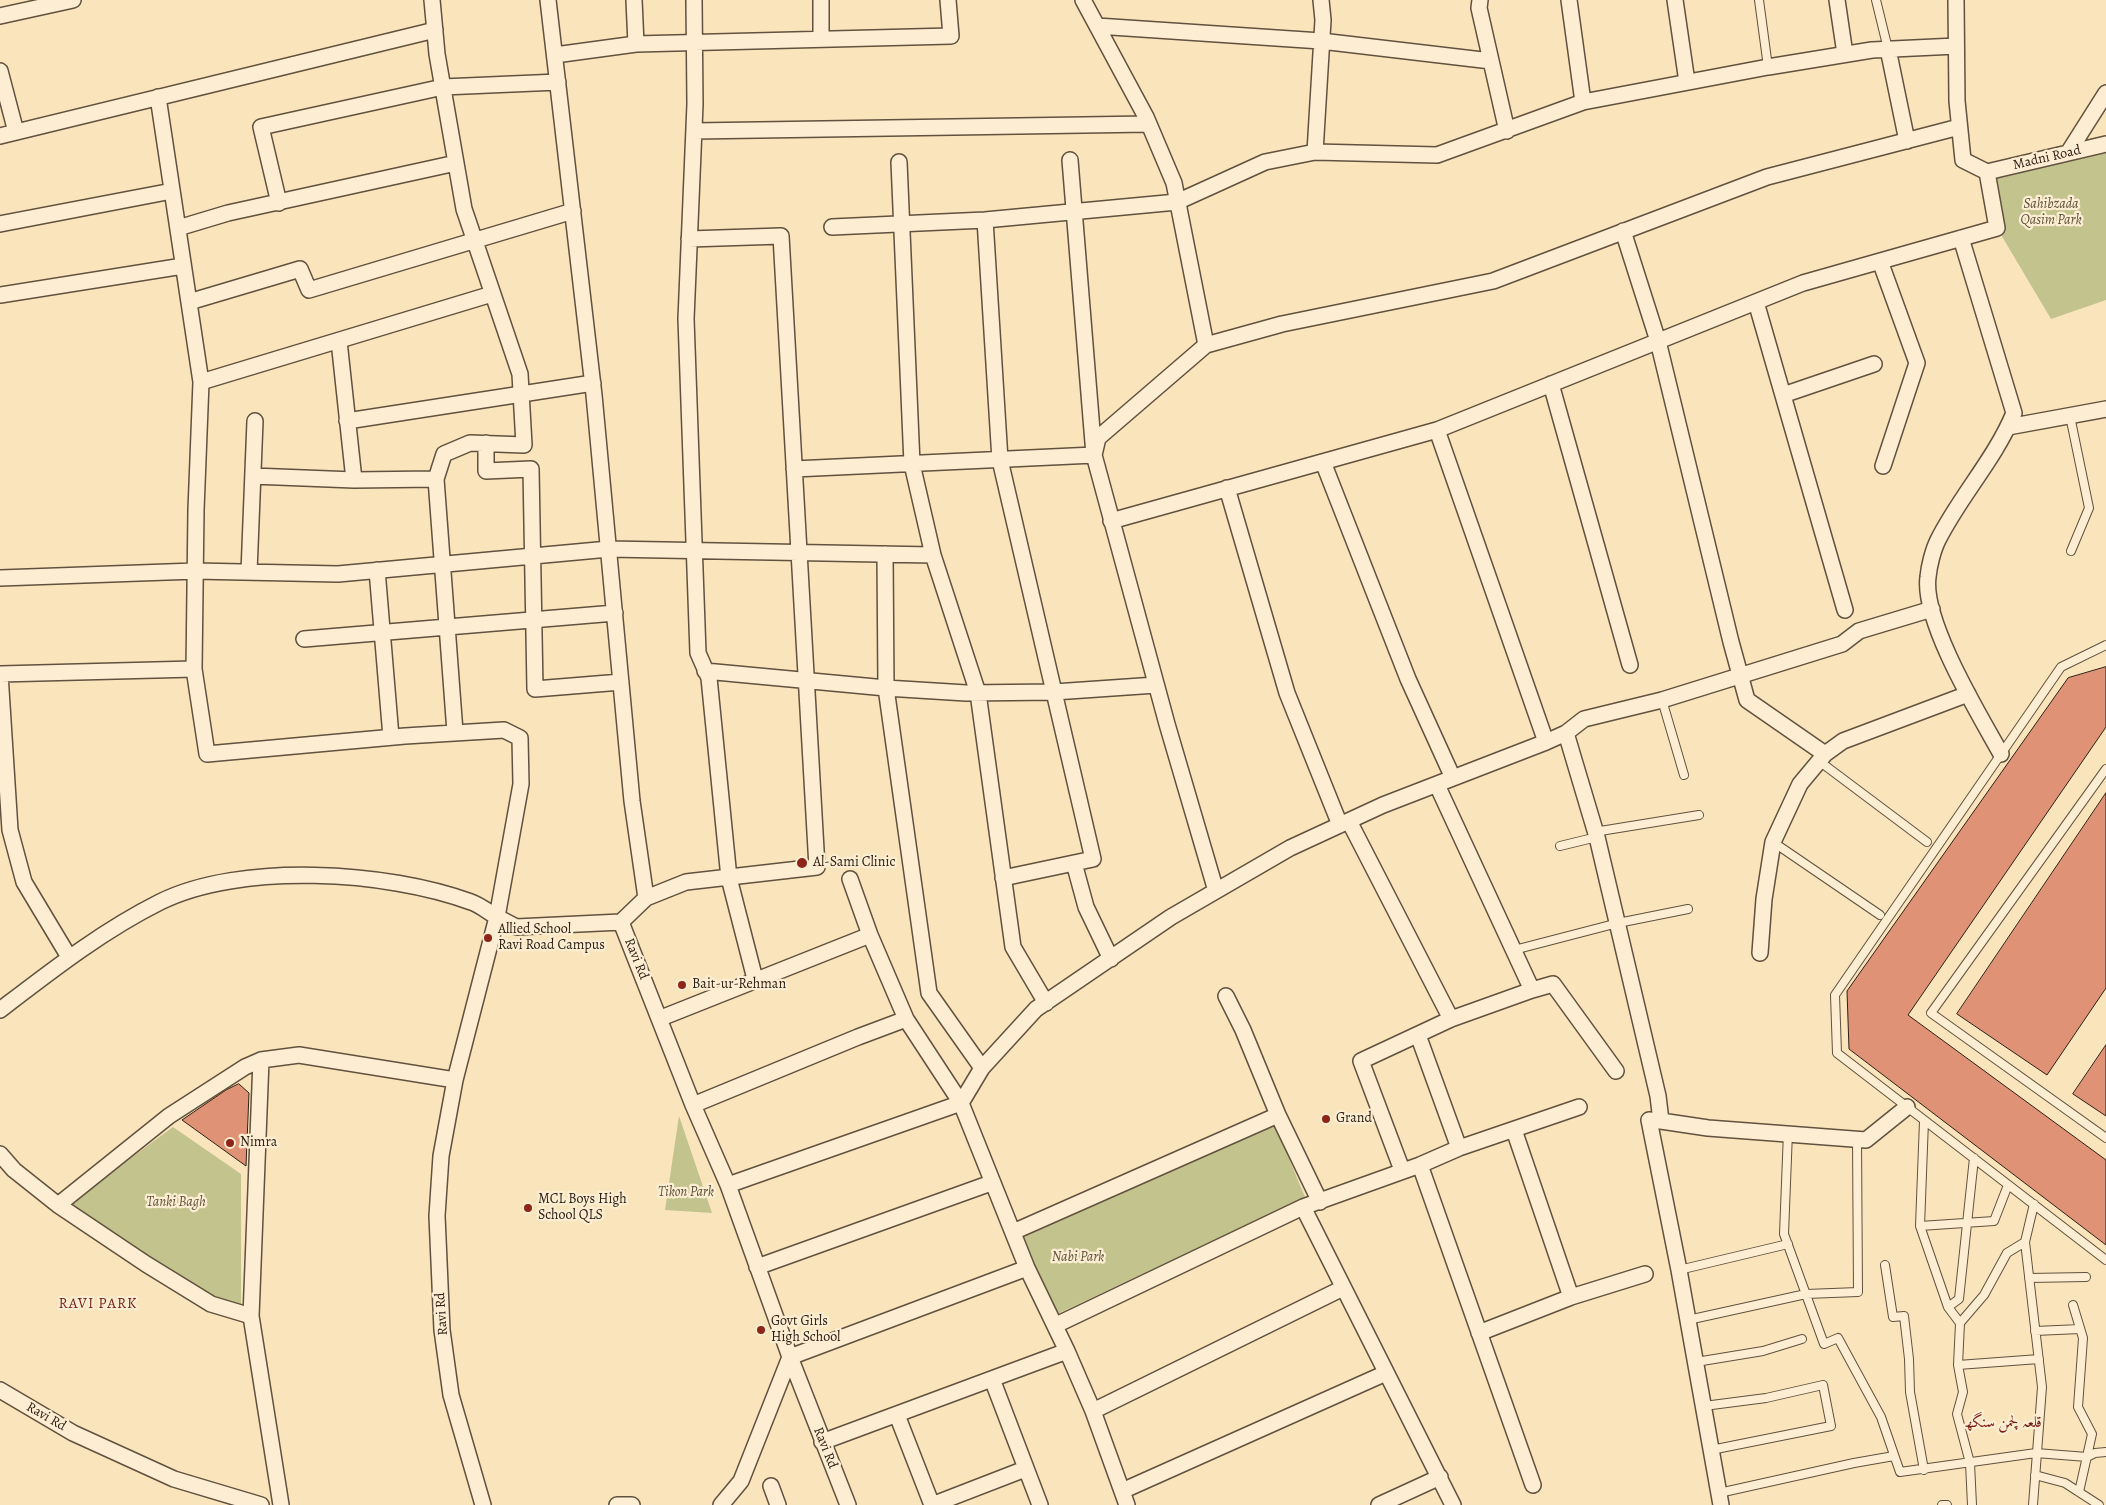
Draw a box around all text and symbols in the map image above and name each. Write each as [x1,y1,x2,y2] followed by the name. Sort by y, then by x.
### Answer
[2011,142,2083,174] street label: Madni Road
[2020,197,2082,230] park label: Sahibzada Qasim Park
[813,855,895,871] place label: Al-Sami Clinic
[795,856,809,870] marker: Al-Sami Clinic
[498,922,605,954] place label: Allied School Ravi Road Campus
[482,932,494,944] marker: Allied School Ravi Road Campus
[620,936,652,982] street label: Ravi Rd
[692,977,786,993] place label: Bait-ur-Rehman
[676,979,688,991] marker: Bait-ur-Rehman
[1336,1111,1372,1127] place label: Grand
[1320,1113,1332,1125] marker: Grand
[240,1135,277,1151] place label: Nimra
[224,1137,236,1149] marker: Nimra
[658,1185,714,1201] park label: Tikon Park
[538,1192,627,1224] place label: MCL Boys High School QLS
[146,1195,206,1211] park label: Tanki Bagh
[522,1202,534,1214] marker: MCL Boys High School QLS
[1052,1250,1104,1266] park label: Nabi Park
[432,1292,452,1336] street label: Ravi Rd
[57,1295,139,1313] district label: RAVI PARK
[771,1314,841,1346] place label: Govt Girls High School
[755,1324,767,1336] marker: Govt Girls High School
[23,1399,69,1435] street label: Ravi Rd
[1964,1413,2042,1433] district label: قلعہ لچمن سنگھ
[809,1425,841,1471] street label: Ravi Rd

